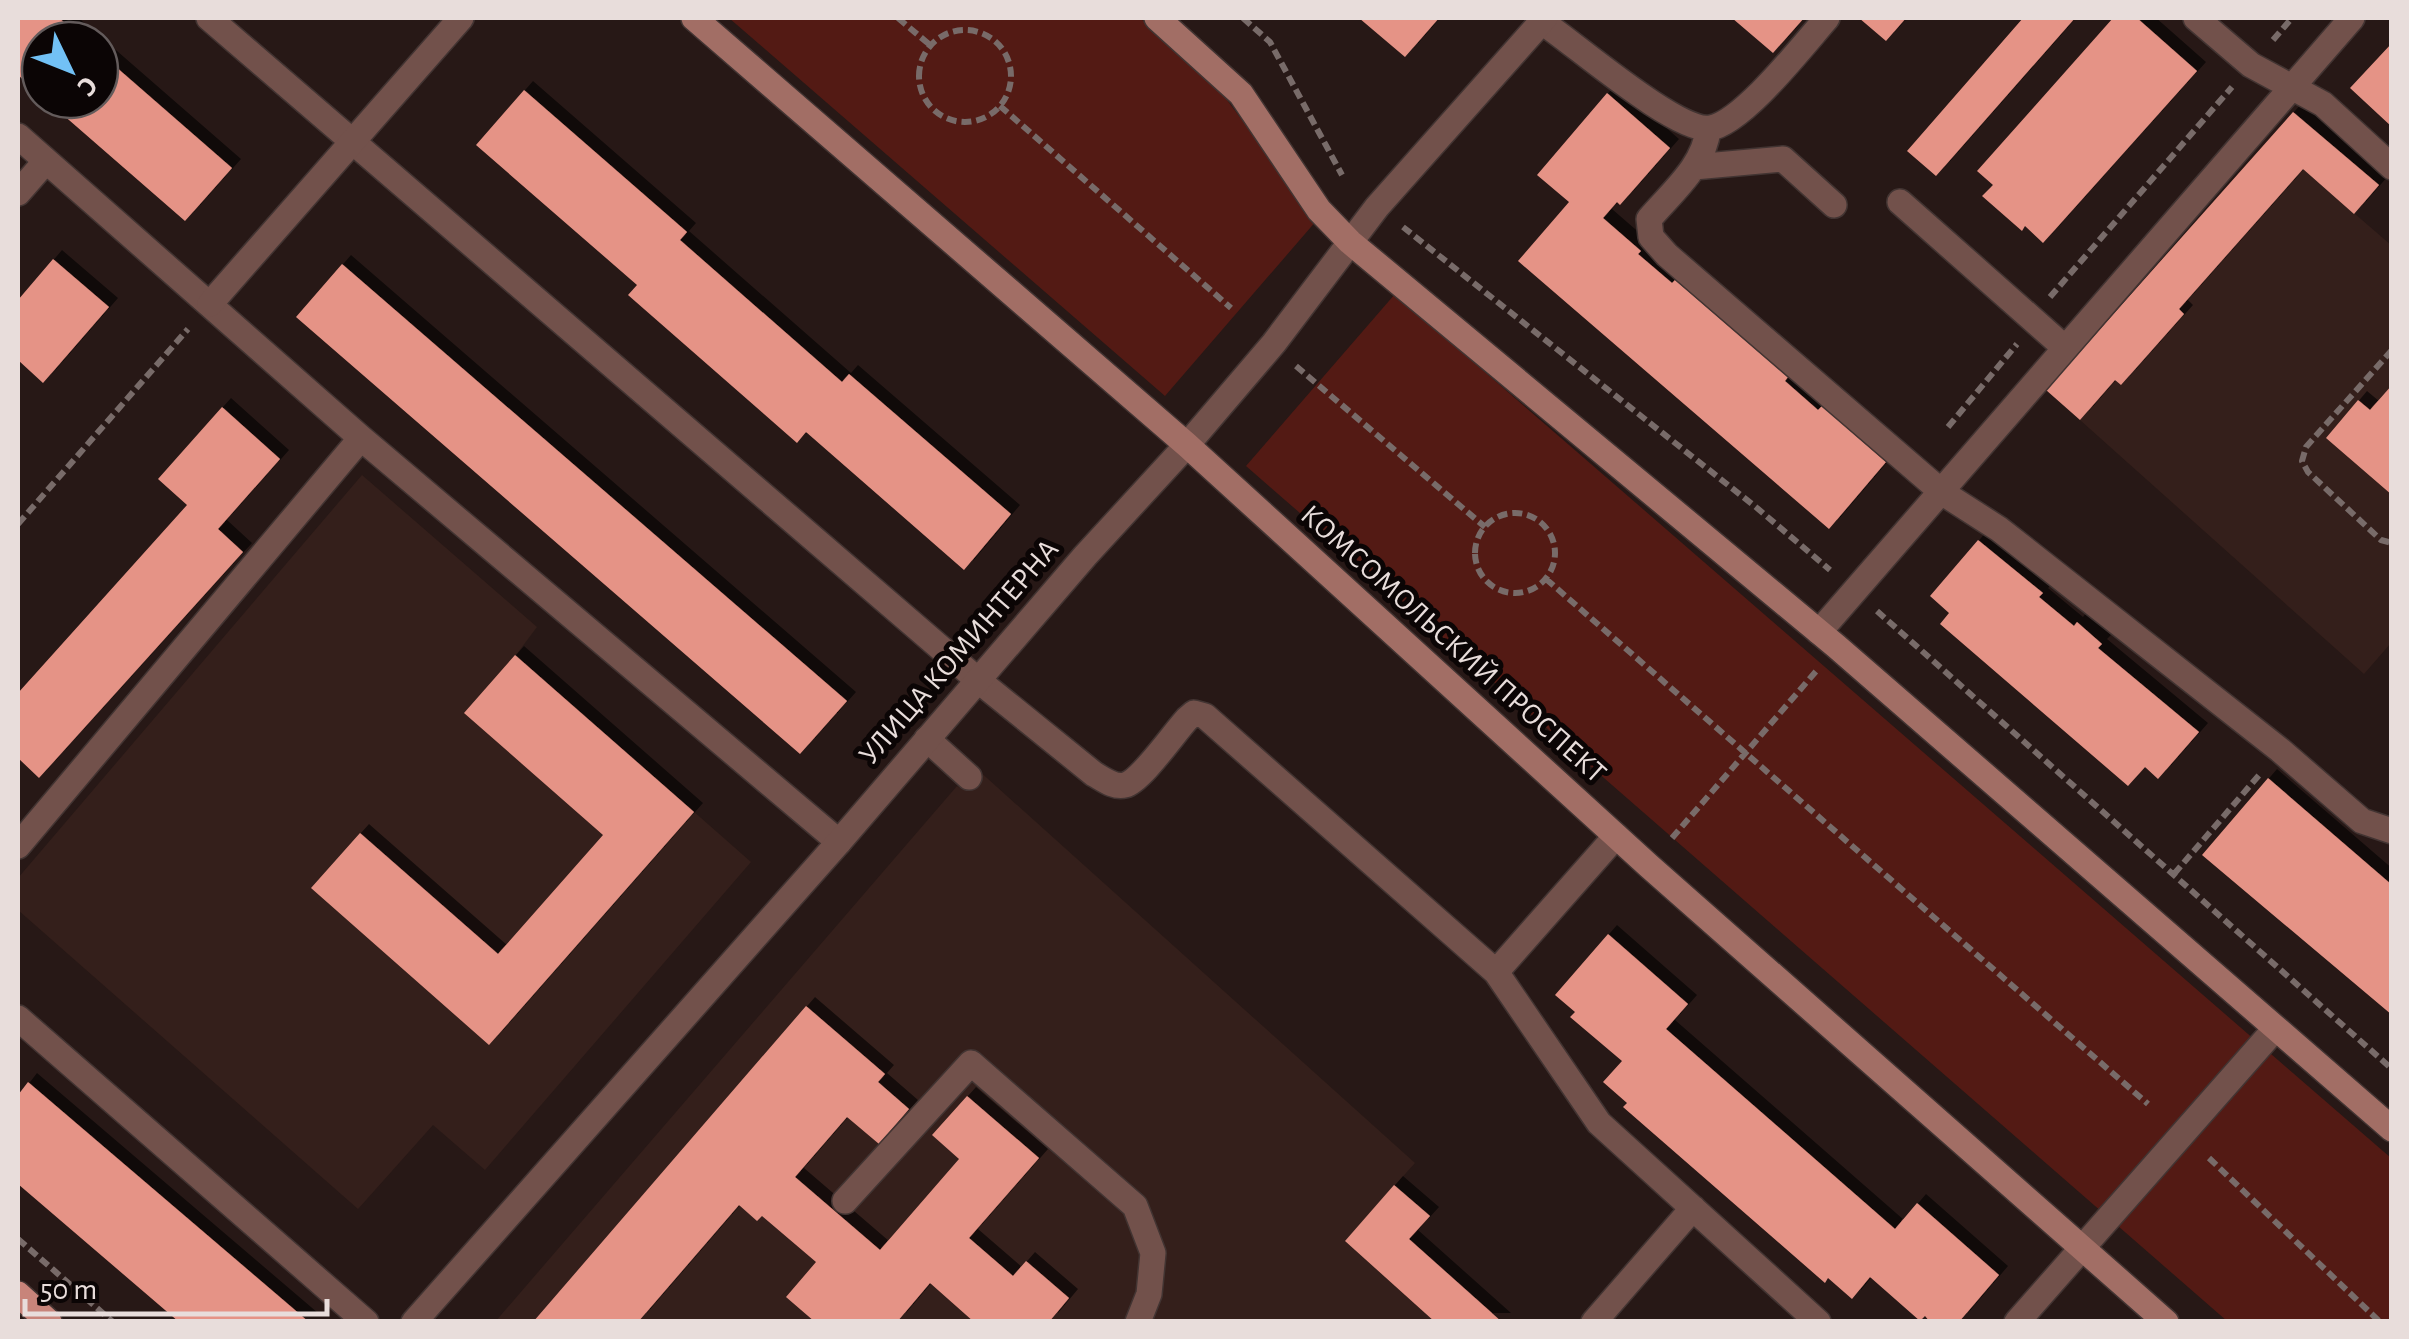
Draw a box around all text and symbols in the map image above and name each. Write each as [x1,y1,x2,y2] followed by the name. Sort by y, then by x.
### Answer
[20,20,120,120] north arrow
[71,70,102,101] text: С
[1295,499,1612,789] street label: КОМСОМОЛЬСКИЙ ПРОСПЕКТ
[854,534,1064,770] street label: УЛИЦА КОМИНТЕРНА
[25,1254,328,1316] scale bar
[40,1275,97,1305] text: 50 m

